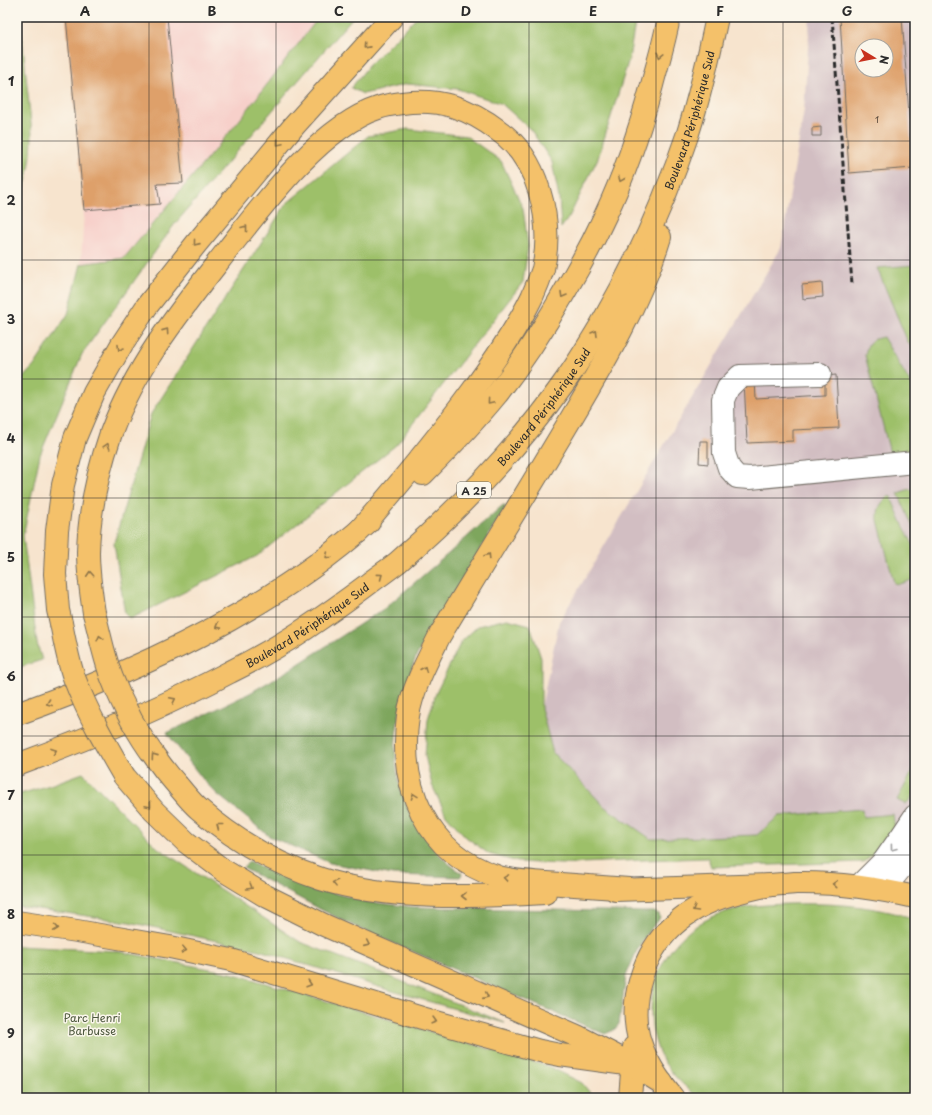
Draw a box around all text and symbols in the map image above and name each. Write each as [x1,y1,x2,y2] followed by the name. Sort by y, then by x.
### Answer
[80,1,90,20] text: A
[208,1,217,20] text: B
[334,1,344,20] text: C
[461,1,471,20] text: D
[589,1,597,20] text: E
[716,1,724,20] text: F
[842,1,852,20] text: G
[854,38,894,78] north arrow
[363,41,370,49] one-way arrow
[659,49,718,192] street label: Boulevard Périphérique Sud
[656,52,664,58] one-way arrow
[875,54,893,66] text: N
[8,71,14,90] text: 1
[875,112,879,126] house number: 1
[277,139,284,146] one-way arrow
[617,175,625,182] one-way arrow
[6,190,16,209] text: 2
[240,225,247,232] one-way arrow
[194,239,201,246] one-way arrow
[560,291,567,298] one-way arrow
[7,309,16,328] text: 3
[161,328,169,335] one-way arrow
[591,330,598,338] one-way arrow
[117,344,124,351] one-way arrow
[492,344,594,469] street label: Boulevard Périphérique Sud
[487,398,494,405] one-way arrow
[7,428,16,447] text: 4
[102,443,111,450] one-way arrow
[457,482,491,498] road number: A 25
[7,547,15,566] text: 5
[325,552,332,559] one-way arrow
[483,553,490,560] one-way arrow
[85,571,94,577] one-way arrow
[375,573,382,580] one-way arrow
[242,578,372,671] street label: Boulevard Périphérique Sud
[215,621,222,628] one-way arrow
[97,635,105,641] one-way arrow
[6,666,16,685] text: 6
[419,666,427,674] one-way arrow
[169,697,177,705] one-way arrow
[45,698,52,706] one-way arrow
[50,748,57,756] one-way arrow
[152,753,159,760] one-way arrow
[7,785,15,804] text: 7
[411,792,419,799] one-way arrow
[145,801,152,808] one-way arrow
[217,823,224,830] one-way arrow
[891,844,898,851] one-way arrow
[503,874,509,883] one-way arrow
[332,879,338,887] one-way arrow
[832,880,838,889] one-way arrow
[246,882,253,889] one-way arrow
[461,892,467,900] one-way arrow
[7,904,15,923] text: 8
[692,904,699,912] one-way arrow
[53,923,59,932] one-way arrow
[362,939,370,947] one-way arrow
[181,945,187,953] one-way arrow
[305,979,312,988] one-way arrow
[481,991,489,999] one-way arrow
[64,1009,120,1039] park label: Parc Henri Barbusse
[430,1016,437,1025] one-way arrow
[7,1023,15,1042] text: 9

